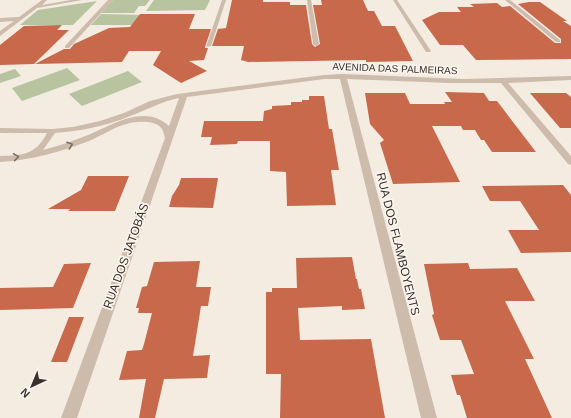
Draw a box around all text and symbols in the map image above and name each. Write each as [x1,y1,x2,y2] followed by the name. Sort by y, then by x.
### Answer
[332,61,458,76] street label: AVENIDA DAS PALMEIRAS
[66,141,73,150] one-way arrow
[13,153,19,162] one-way arrow
[373,171,423,317] street label: RUA DOS FLAMBOYENTS
[100,201,152,311] street label: RUA DOS JATOBÁS
[12,366,52,406] north arrow
[18,386,32,400] text: N

